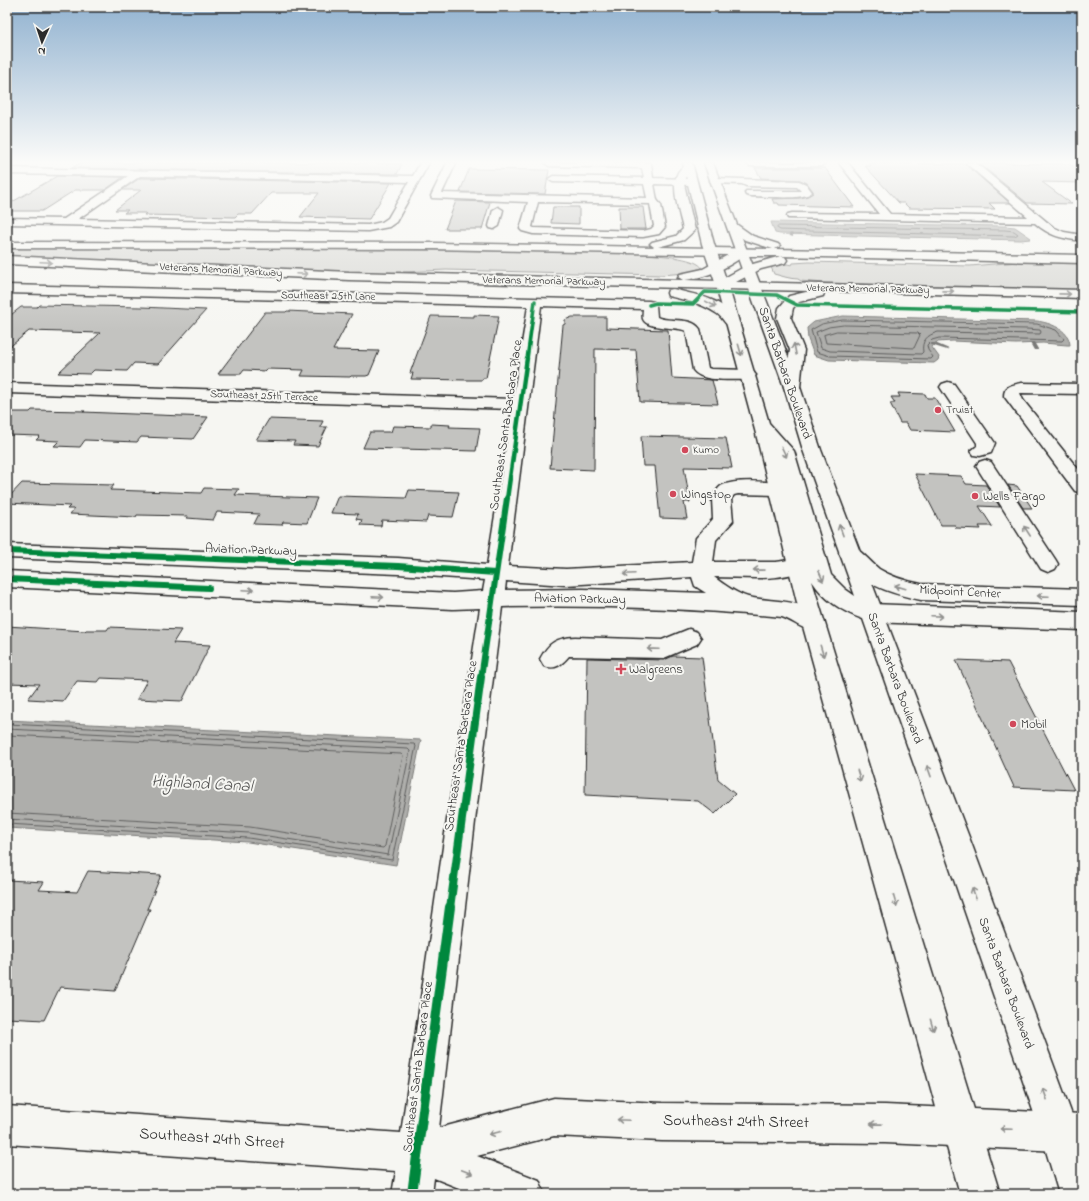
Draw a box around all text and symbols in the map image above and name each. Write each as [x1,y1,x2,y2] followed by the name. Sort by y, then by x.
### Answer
[22,22,62,62] north arrow
[37,43,46,59] text: N
[39,258,52,266] one-way arrow
[158,259,283,282] street label: Veterans Memorial Parkway
[295,270,308,278] one-way arrow
[481,272,606,291] street label: Veterans Memorial Parkway
[805,280,930,299] street label: Veterans Memorial Parkway
[281,287,376,305] street label: Southeast 25th Lane
[941,287,954,295] one-way arrow
[1058,290,1071,298] one-way arrow
[705,301,717,309] one-way arrow
[753,304,817,442] street label: Santa Barbara Boulevard
[485,338,527,512] street label: Southeast Santa Barbara Place
[791,342,799,355] one-way arrow
[737,343,744,356] one-way arrow
[210,386,318,406] street label: Southeast 25th Terrace
[946,402,974,418] place label: Truist
[933,405,943,415] marker: Truist
[693,442,719,458] place label: Kumo
[680,445,690,455] marker: Kumo
[781,446,788,458] one-way arrow
[681,485,731,505] place label: Wingstop
[983,487,1045,507] place label: Wells Fargo
[668,489,678,499] marker: Wingstop
[970,491,980,501] marker: Wells Fargo
[837,525,845,537] one-way arrow
[1023,526,1031,537] one-way arrow
[205,539,297,562] street label: Aviation Parkway
[753,566,766,574] one-way arrow
[623,570,636,577] one-way arrow
[818,570,825,582] one-way arrow
[919,580,1002,604] street label: Midpoint Center
[893,583,906,590] one-way arrow
[241,586,254,593] one-way arrow
[534,589,626,610] street label: Aviation Parkway
[1037,592,1050,600] one-way arrow
[371,593,384,601] one-way arrow
[862,610,928,747] street label: Santa Barbara Boulevard
[930,613,943,620] one-way arrow
[647,645,660,653] one-way arrow
[819,645,826,658] one-way arrow
[440,659,482,833] street label: Southeast Santa Barbara Place
[629,660,683,680] place label: Walgreens
[616,664,626,674] marker: Walgreens
[1021,715,1047,734] place label: Mobil
[1008,719,1018,729] marker: Mobil
[925,765,933,777] one-way arrow
[151,769,255,800] water label: Highland Canal
[856,769,863,782] one-way arrow
[969,887,977,899] one-way arrow
[892,894,899,907] one-way arrow
[973,915,1039,1052] street label: Santa Barbara Boulevard
[398,980,438,1154] street label: Southeast Santa Barbara Place
[929,1019,936,1032] one-way arrow
[1041,1089,1049,1101] one-way arrow
[663,1109,810,1135] street label: Southeast 24th Street
[617,1116,630,1124] one-way arrow
[870,1120,883,1128] one-way arrow
[138,1122,286,1156] street label: Southeast 24th Street
[1000,1125,1013,1133] one-way arrow
[489,1129,502,1137] one-way arrow
[461,1169,473,1177] one-way arrow

